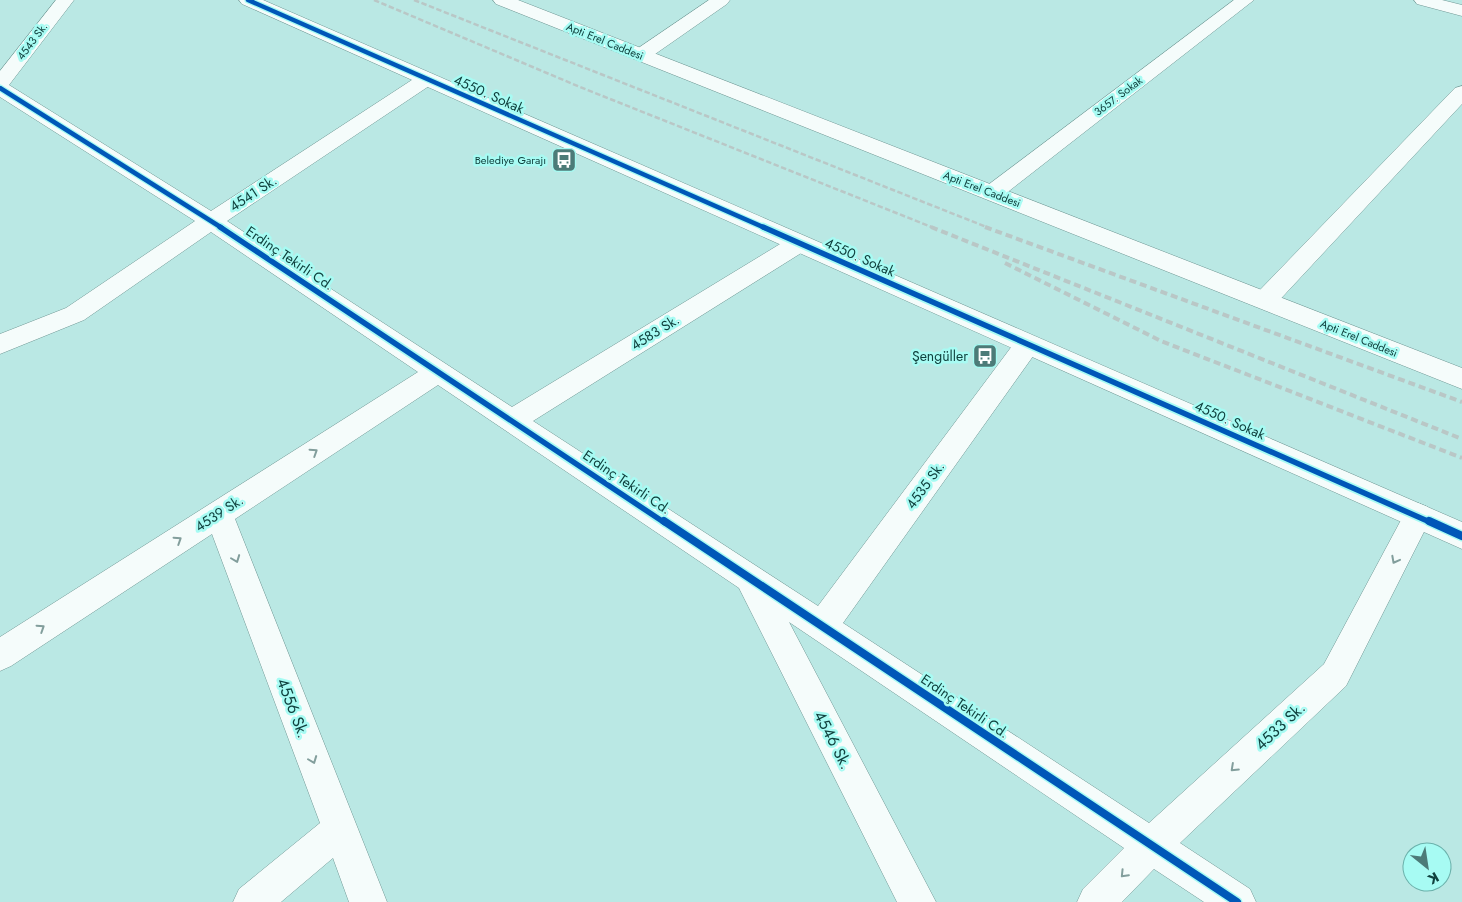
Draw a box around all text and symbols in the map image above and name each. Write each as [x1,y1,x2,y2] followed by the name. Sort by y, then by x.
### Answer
[564,18,646,64] street label: Apti Erel Caddesi
[13,19,51,63] street label: 4543 Sk.
[451,70,528,119] street label: 4550. Sokak
[1090,72,1146,119] street label: 3657. Sokak
[551,147,577,173] bus stop icon: Belediye Garajı
[475,152,546,168] place label: Belediye Garajı
[941,167,1023,211] street label: Apti Erel Caddesi
[225,170,281,216] street label: 4541 Sk.
[242,221,338,295] street label: Erdinç Tekirli Cd.
[822,233,899,282] street label: 4550. Sokak
[627,309,683,355] street label: 4583 Sk.
[1318,315,1400,361] street label: Apti Erel Caddesi
[972,343,998,369] bus stop icon: Şengüller
[912,346,968,366] place label: Şengüller
[1192,396,1269,445] street label: 4550. Sokak
[579,445,675,519] street label: Erdinç Tekirli Cd.
[308,449,318,458] one-way arrow
[901,457,949,513] street label: 4535 Sk.
[191,490,247,536] street label: 4539 Sk.
[172,537,181,546] one-way arrow
[230,554,240,563] one-way arrow
[1391,554,1401,563] one-way arrow
[35,625,45,634] one-way arrow
[917,669,1013,743] street label: Erdinç Tekirli Cd.
[271,675,315,741] street label: 4556 Sk.
[1250,697,1310,755] street label: 4533 Sk.
[808,707,858,773] street label: 4546 Sk.
[307,755,317,764] one-way arrow
[1231,762,1240,771] one-way arrow
[1402,842,1452,892] north arrow
[1424,867,1443,889] text: K
[1121,868,1130,877] one-way arrow

